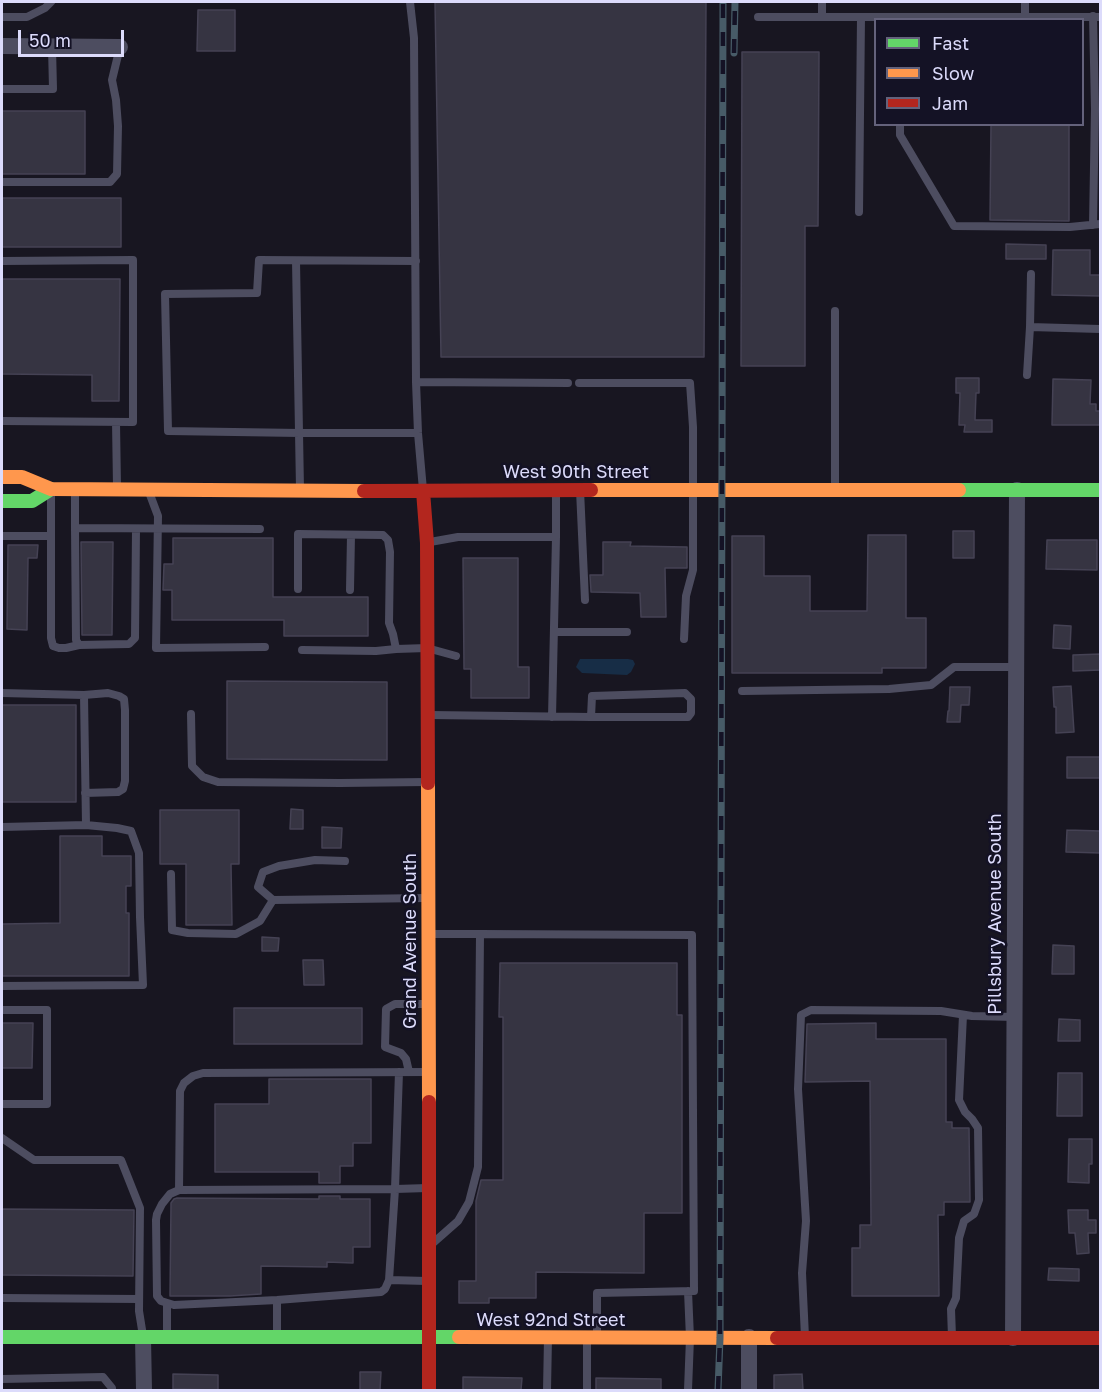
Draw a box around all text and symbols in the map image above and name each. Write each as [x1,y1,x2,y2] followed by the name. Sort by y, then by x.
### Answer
[21,18,128,56] scale bar
[874,18,1084,126] legend
[29,29,71,51] text: 50 m
[932,32,969,54] text: Fast
[932,62,974,84] text: Slow
[932,92,968,114] text: Jam
[503,461,649,483] street label: West 90th Street
[984,813,1006,1015] street label: Pillsbury Avenue South
[399,853,421,1029] street label: Grand Avenue South
[476,1309,626,1331] street label: West 92nd Street

